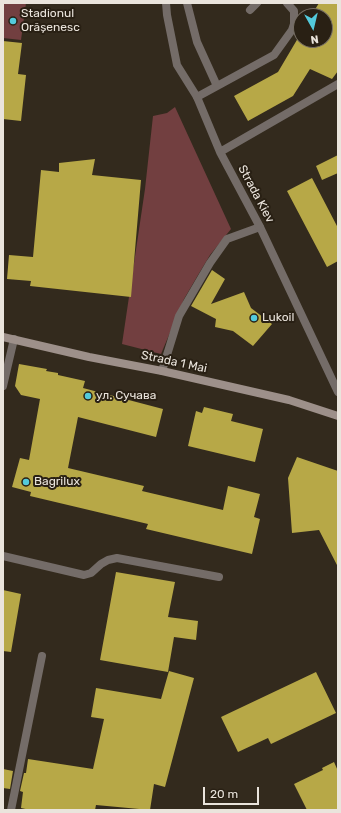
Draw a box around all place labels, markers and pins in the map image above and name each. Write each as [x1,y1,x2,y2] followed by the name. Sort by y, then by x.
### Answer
[21,7,80,35] place label: Stadionul Orășenesc
[8,16,18,26] marker: Stadionul Orășenesc
[262,311,294,325] place label: Lukoil
[249,313,259,323] marker: Lukoil
[96,389,156,403] place label: ул. Сучава
[83,391,93,401] marker: ул. Сучава
[34,475,80,489] place label: Bagrilux
[21,477,31,487] marker: Bagrilux

